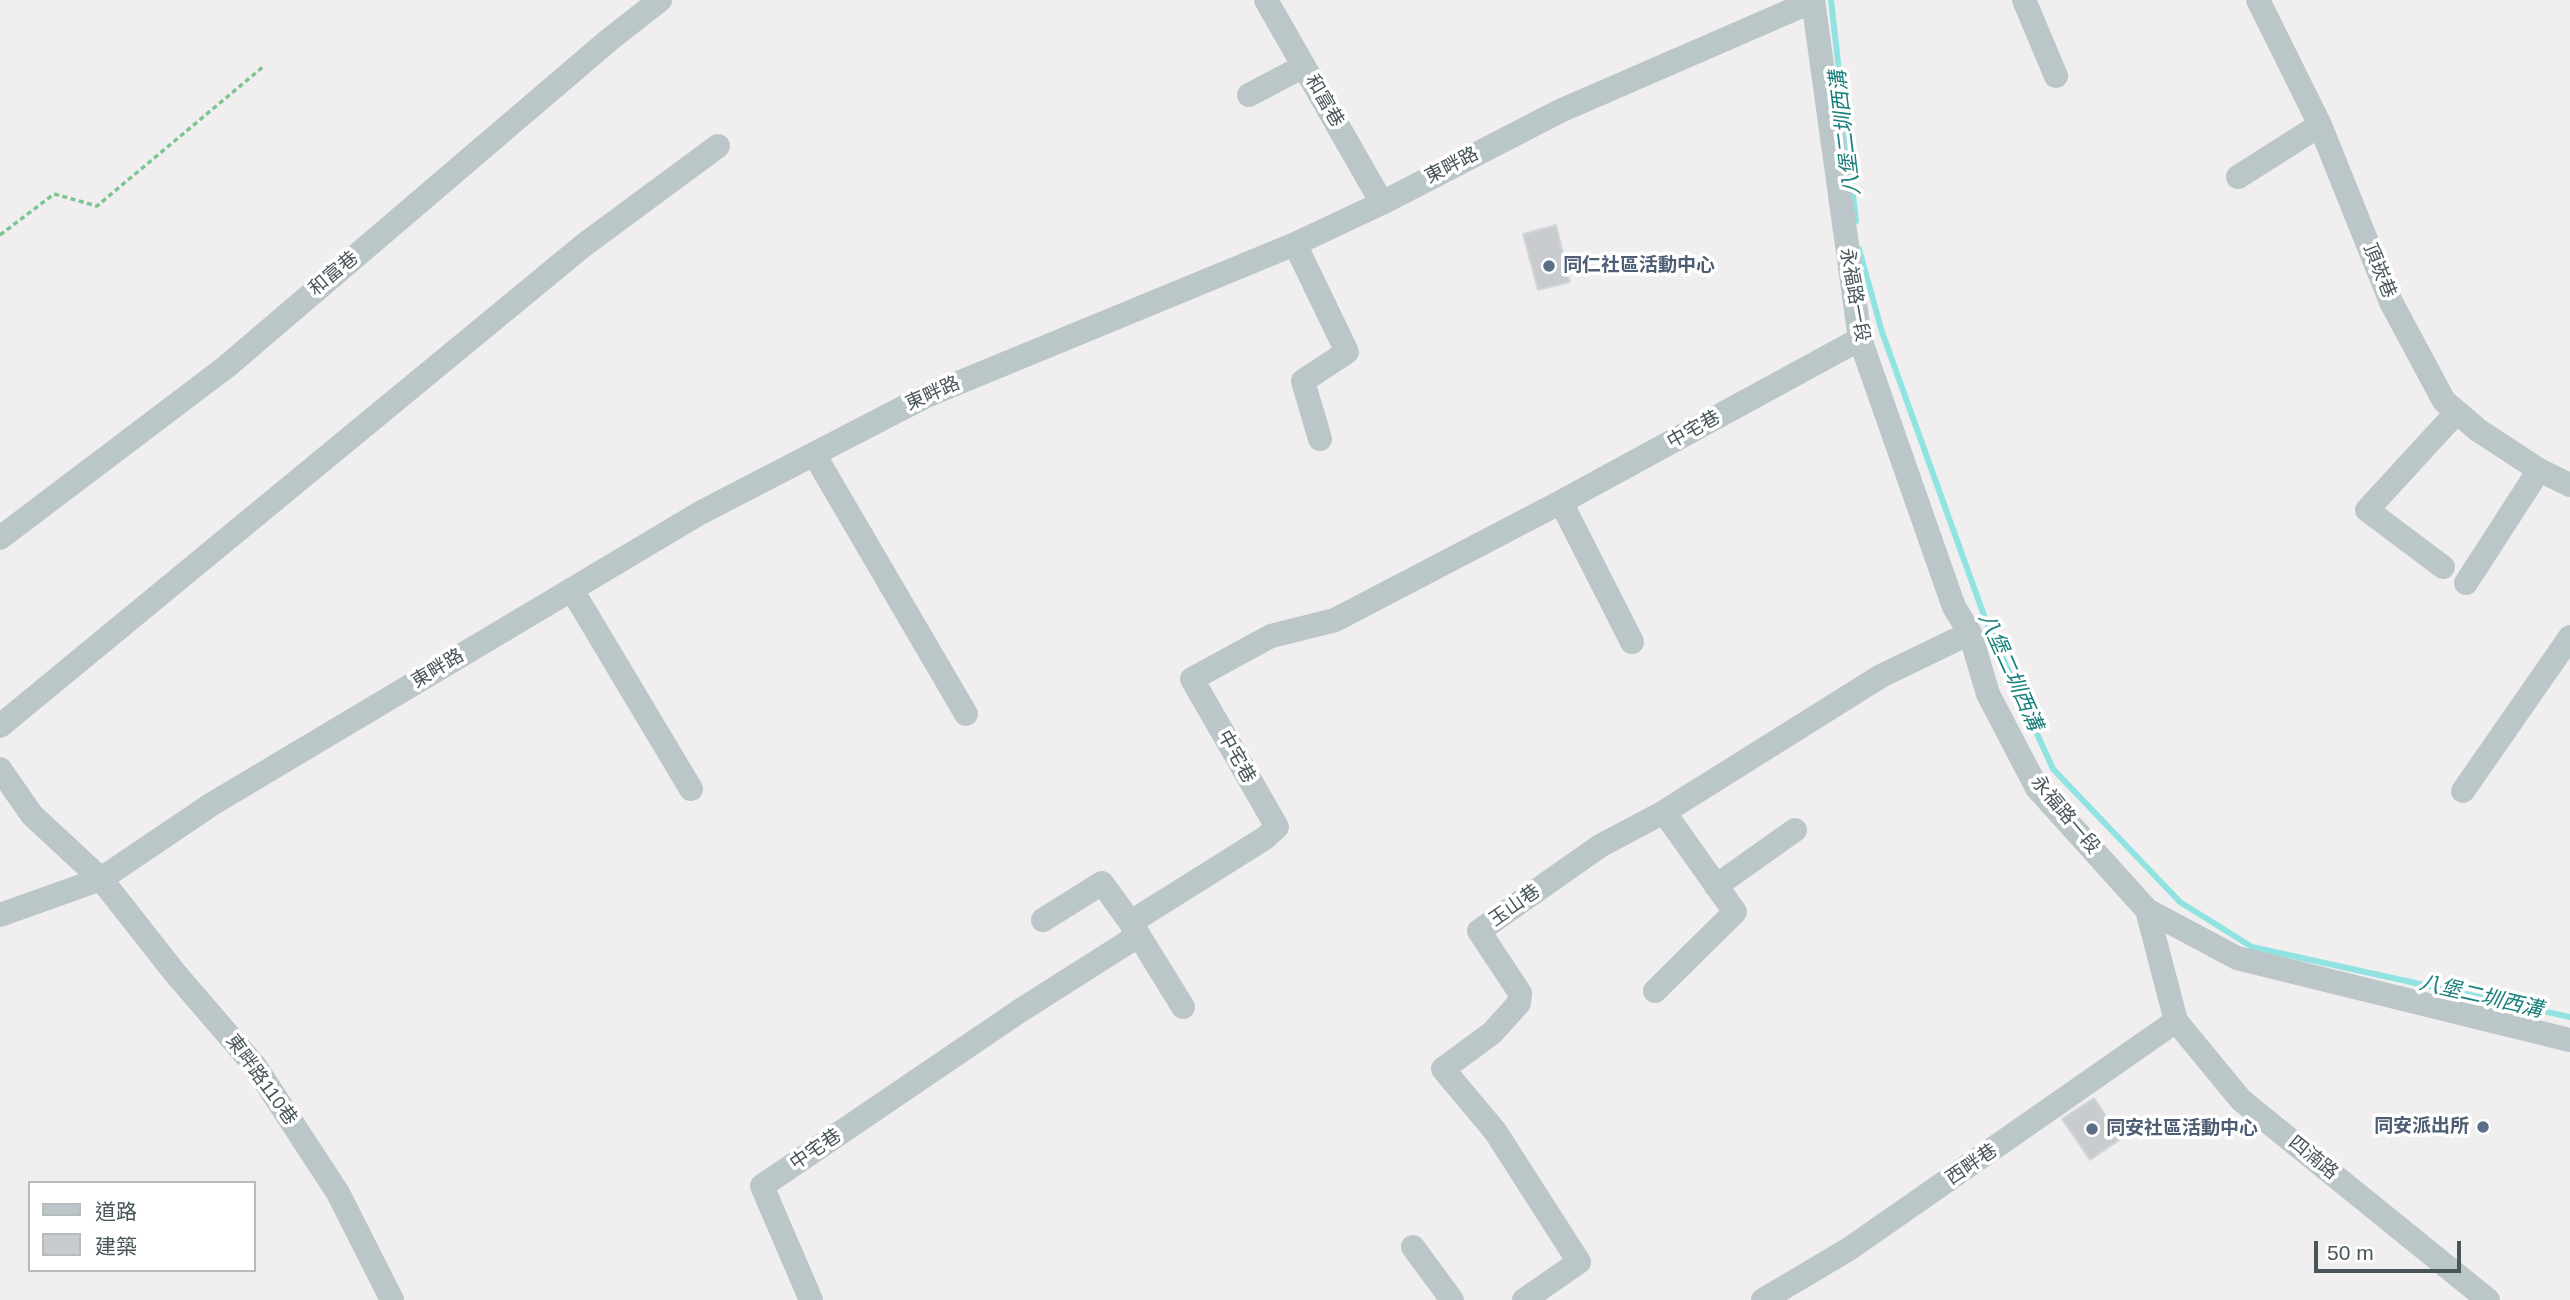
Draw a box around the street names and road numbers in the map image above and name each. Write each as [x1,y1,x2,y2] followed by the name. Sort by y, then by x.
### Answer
[1300,71,1348,131] street label: 和富巷
[1421,143,1483,189] street label: 東畔路
[2358,240,2400,302] street label: 頂崁巷
[1835,246,1873,344] street label: 永福路一段
[305,247,363,301] street label: 和富巷
[902,372,964,416] street label: 東畔路
[1664,406,1724,454] street label: 中宅巷
[408,645,468,693] street label: 東畔路
[1212,727,1260,787] street label: 中宅巷
[2026,771,2104,859] street label: 永福路一段
[1485,880,1545,932] street label: 玉山巷
[221,1030,301,1130] street label: 東畔路110巷
[786,1125,846,1175] street label: 中宅巷
[2284,1131,2342,1185] street label: 四湳路
[1942,1140,2002,1190] street label: 西畔巷

